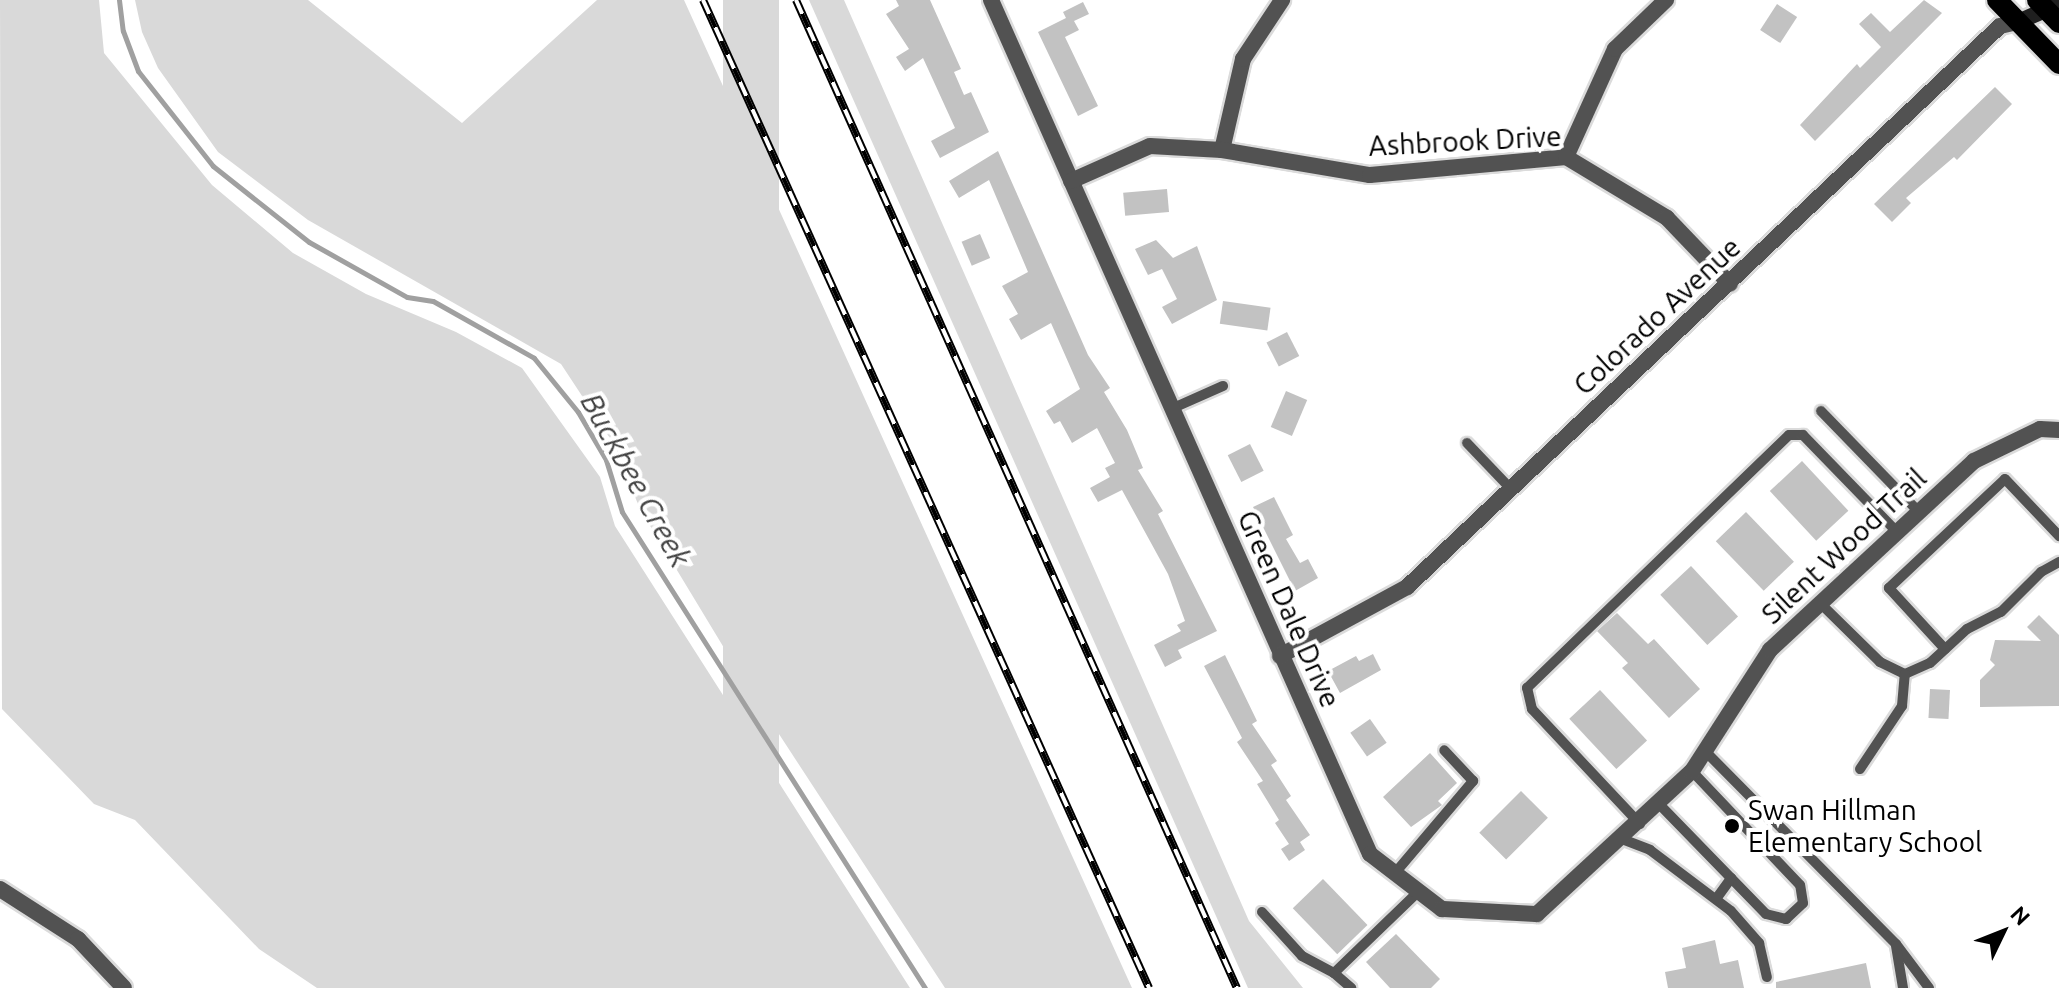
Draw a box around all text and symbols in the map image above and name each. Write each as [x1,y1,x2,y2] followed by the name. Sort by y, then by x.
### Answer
[1368,119,1562,163] street label: Ashbrook Drive
[1567,230,1747,402] street label: Colorado Avenue
[573,387,699,573] water label: Buckbee Creek
[1755,461,1933,631] street label: Silent Wood Trail
[1231,505,1347,713] street label: Green Dale Drive
[1748,793,1982,859] place label: Swan Hillman Elementary School
[1723,817,1741,835] marker: Swan Hillman Elementary School
[1963,892,2043,972] north arrow
[2006,901,2036,930] text: N

